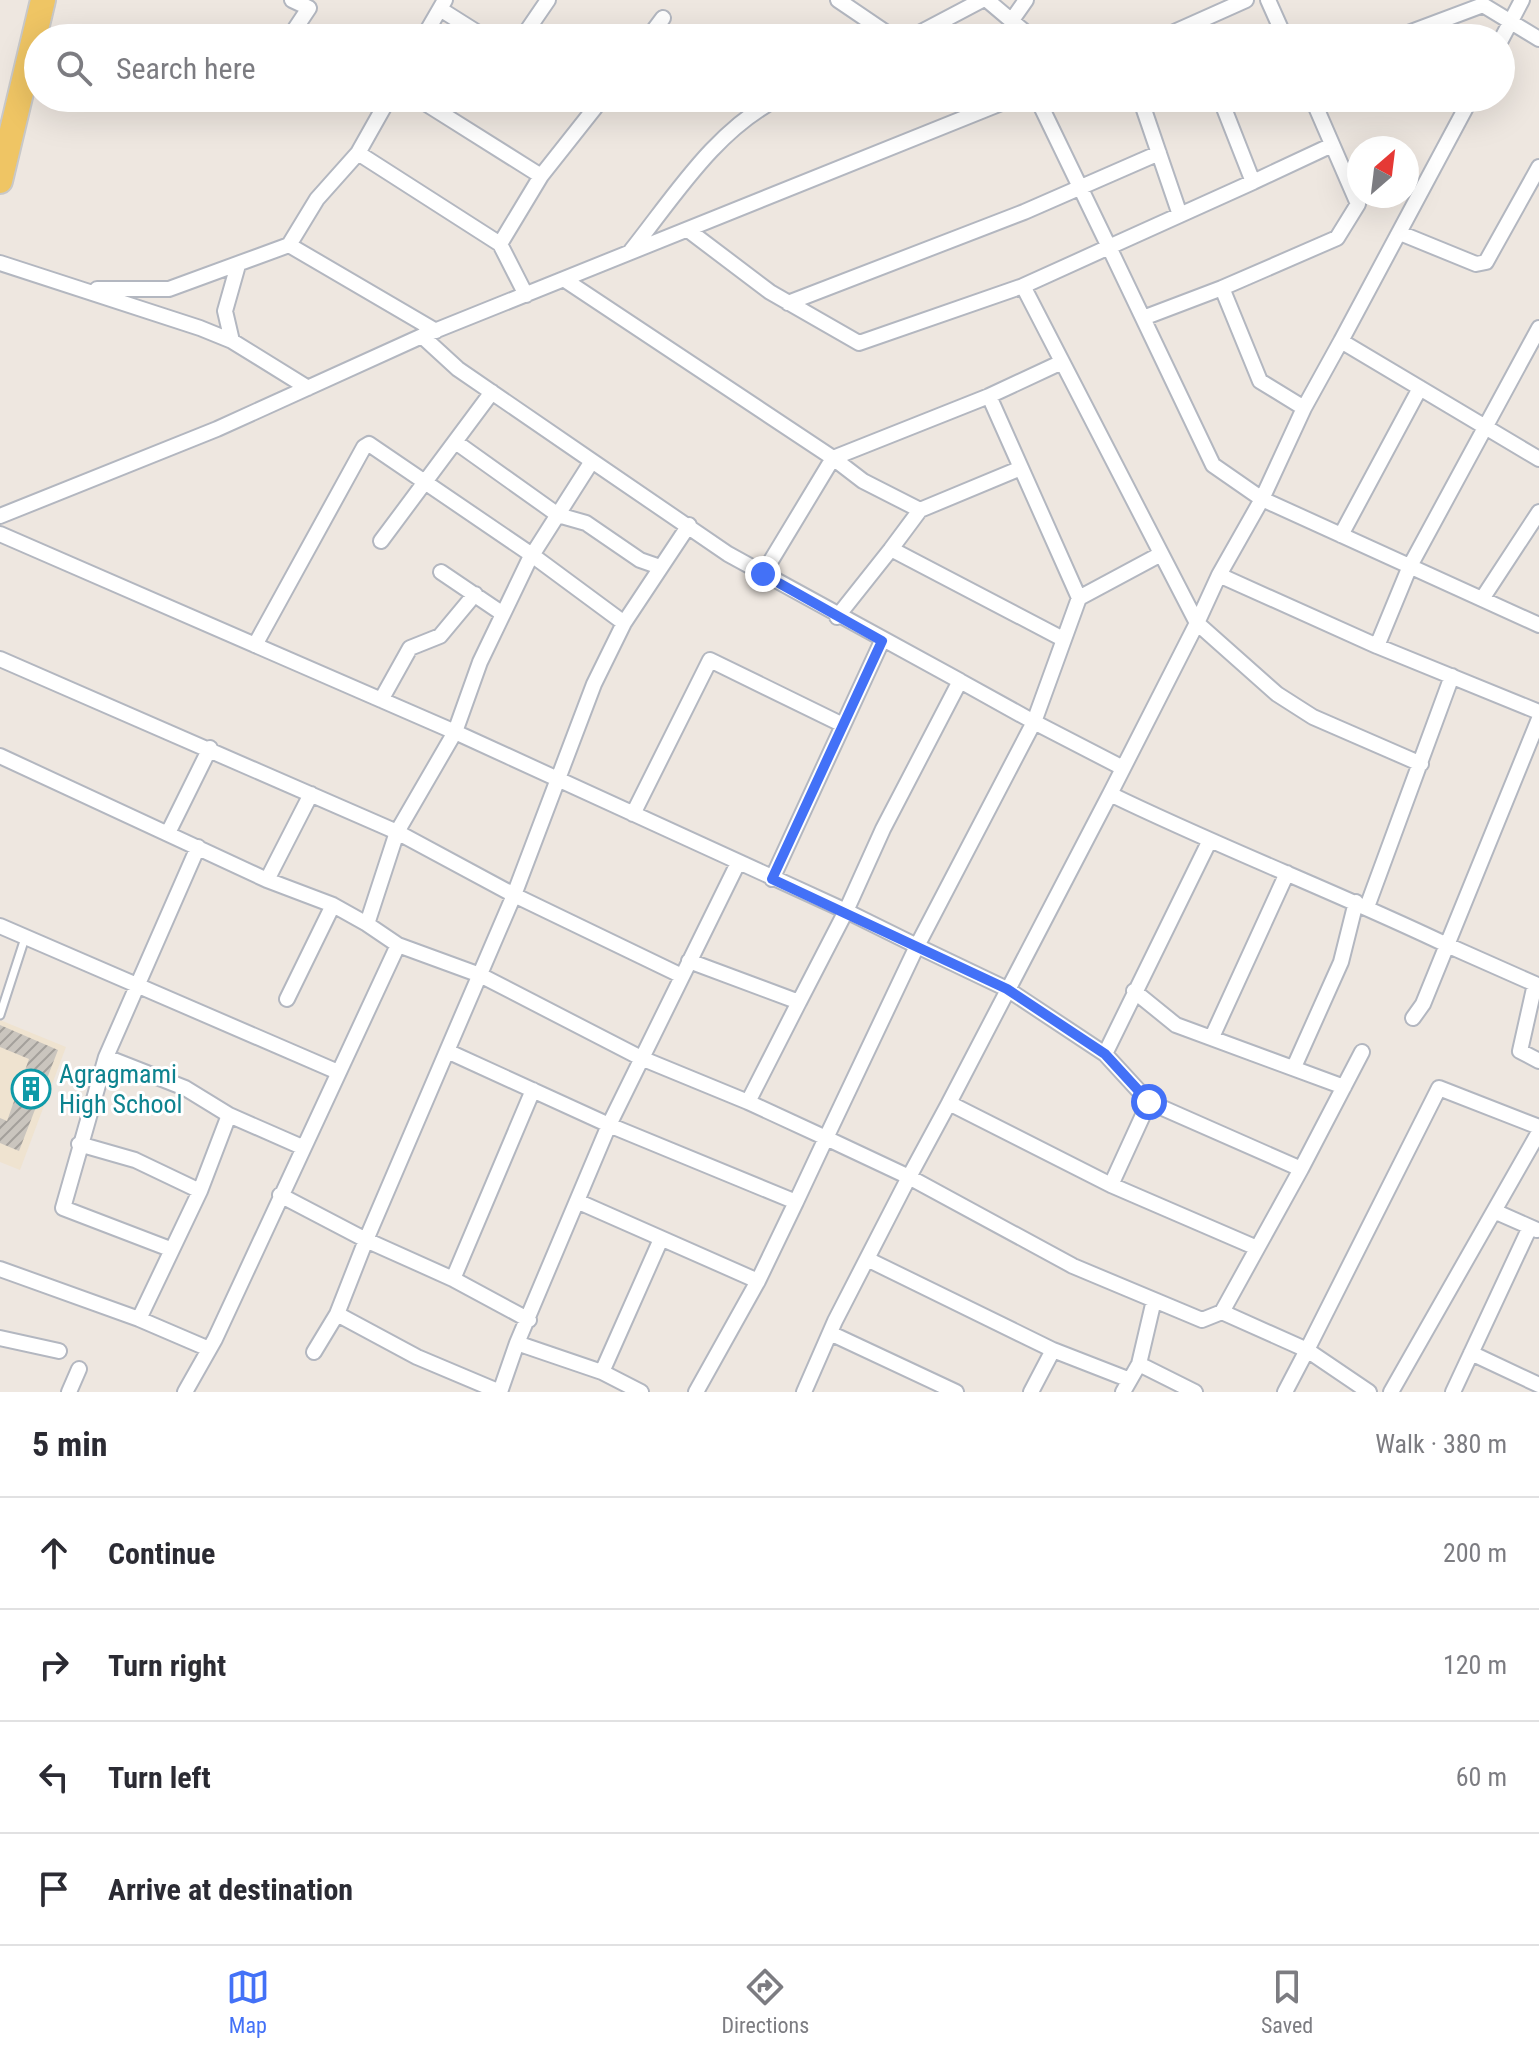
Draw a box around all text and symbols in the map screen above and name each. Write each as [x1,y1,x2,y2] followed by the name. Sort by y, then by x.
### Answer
[24,24,1515,112] search box
[52,46,96,90] icon: search
[116,51,256,86] text: Search here
[1347,136,1419,208] north arrow
[745,556,781,592] route end
[59,1059,183,1119] place label: Agragmami High School
[10,1068,52,1110] building icon: Agragmami High School
[1131,1084,1167,1120] route start
[32,1424,108,1464] text: 5 min
[1375,1429,1507,1459] text: Walk · 380 m
[32,1531,76,1575] icon: ahead
[108,1536,215,1571] text: Continue
[1443,1538,1507,1568] text: 200 m
[32,1643,76,1687] icon: right
[108,1648,226,1683] text: Turn right
[1443,1650,1507,1680] text: 120 m
[32,1755,76,1799] icon: left
[108,1760,211,1795] text: Turn left
[1456,1762,1507,1792] text: 60 m
[32,1867,76,1911] icon: arrive
[108,1872,353,1907] text: Arrive at destination
[226,1965,270,2038] tab: Map
[721,1965,809,2038] tab: Directions
[1261,1965,1313,2038] tab: Saved

